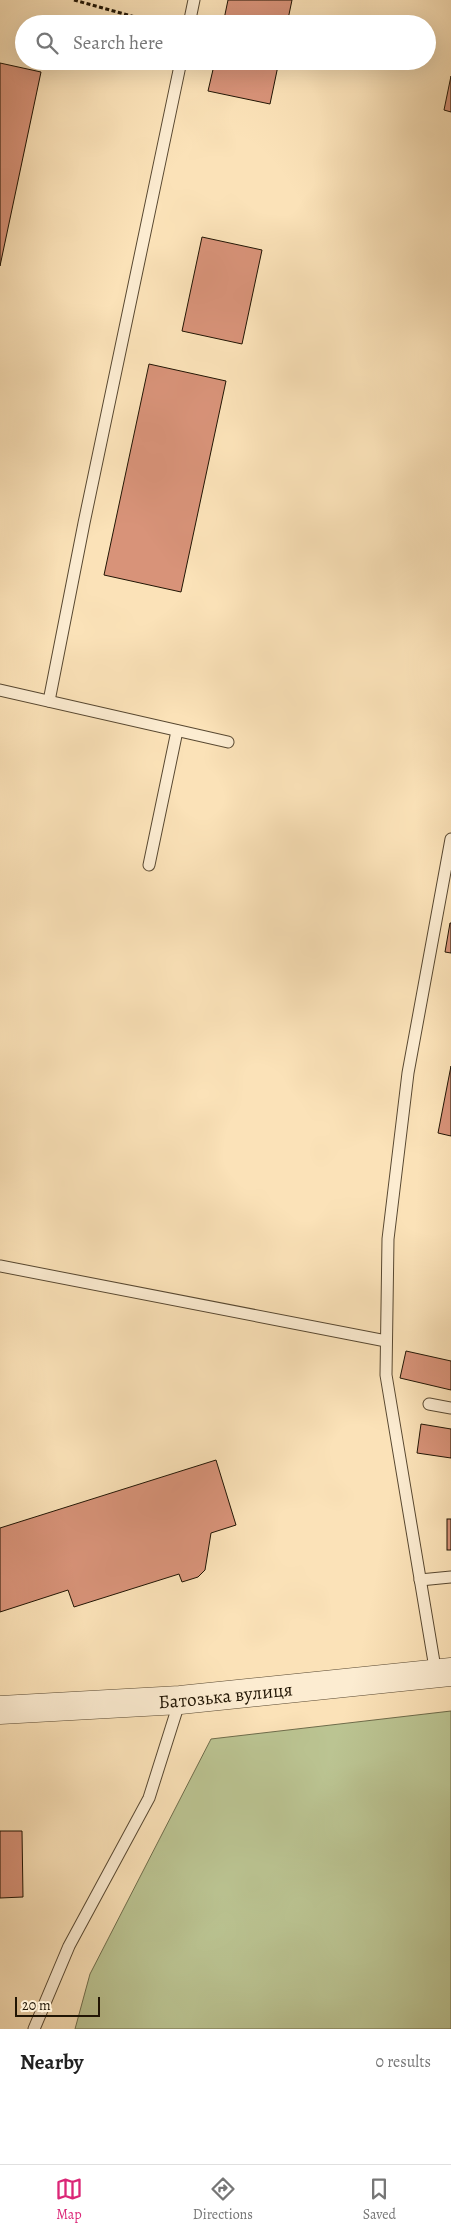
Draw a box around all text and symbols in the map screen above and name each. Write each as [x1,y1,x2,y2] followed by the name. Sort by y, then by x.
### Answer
[15,15,436,70] search box
[33,29,61,57] icon: search
[73,30,163,56] text: Search here
[158,1676,294,1715] street label: Батозька вулиця
[15,1994,100,2017] scale bar
[22,1996,51,2015] text: 20 m
[20,2048,83,2076] text: Nearby
[375,2051,431,2073] text: 0 results
[55,2175,83,2224] tab: Map
[193,2175,253,2224] tab: Directions
[363,2175,396,2224] tab: Saved

